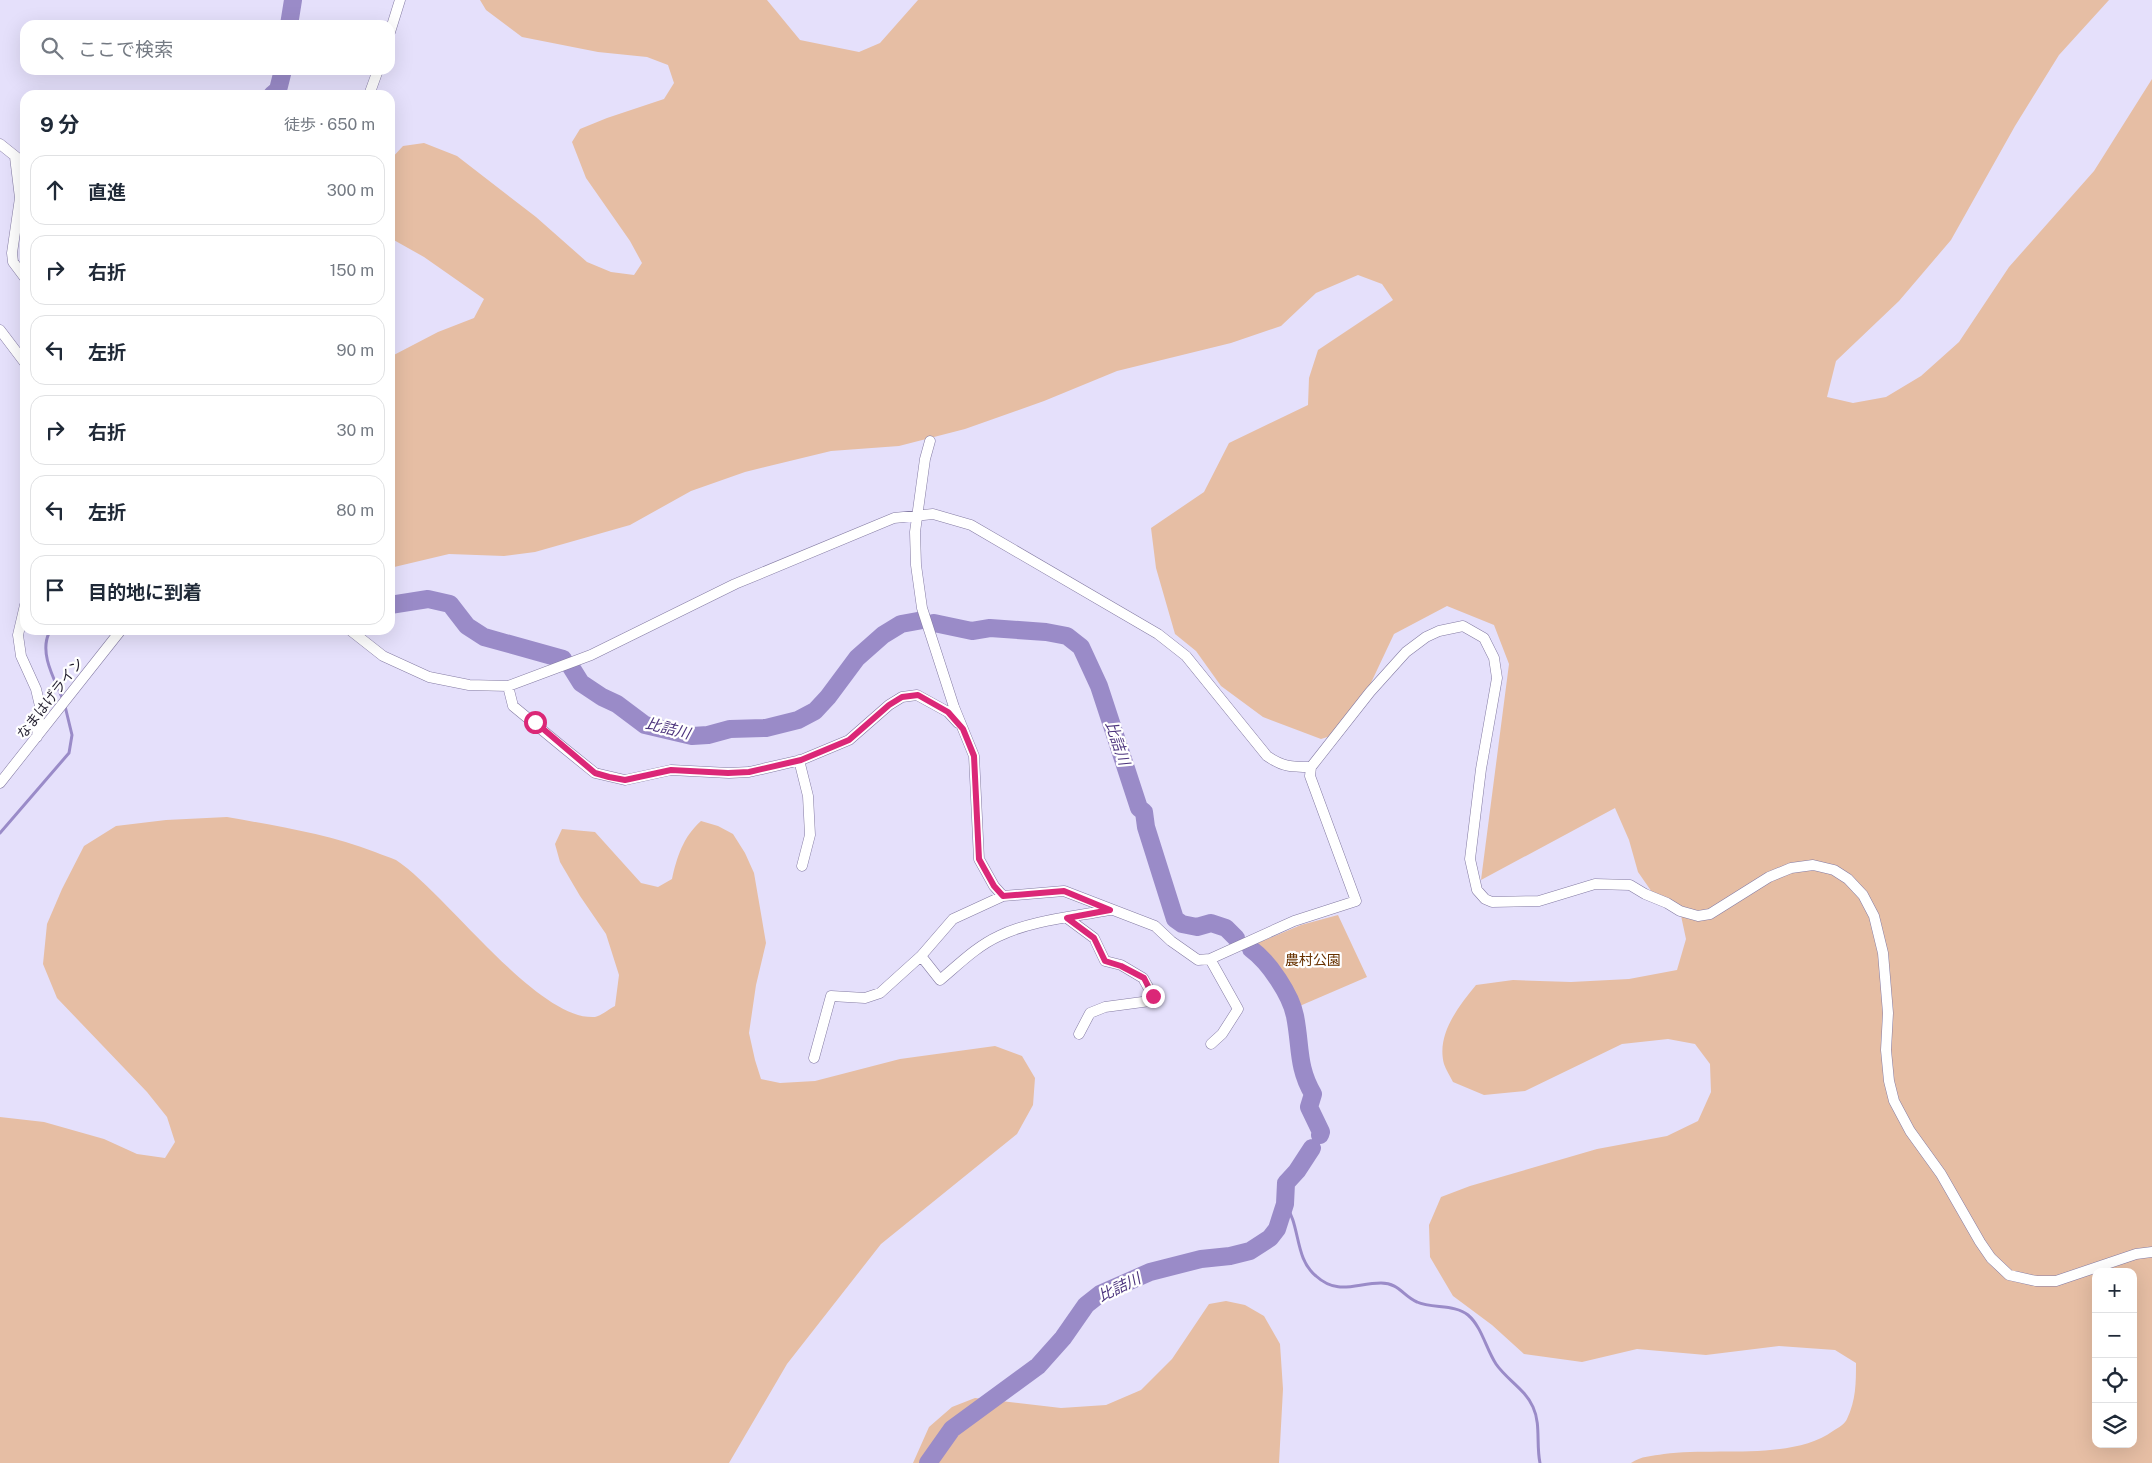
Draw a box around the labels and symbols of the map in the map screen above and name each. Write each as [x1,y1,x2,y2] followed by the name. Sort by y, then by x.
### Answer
[14,654,86,742] street label: なまはげライン
[524,711,547,734] route start
[644,714,694,742] water label: 比詰川
[1103,719,1134,769] water label: 比詰川
[1285,952,1341,968] park label: 農村公園
[1142,985,1165,1008] route end
[1095,1269,1145,1305] water label: 比詰川

